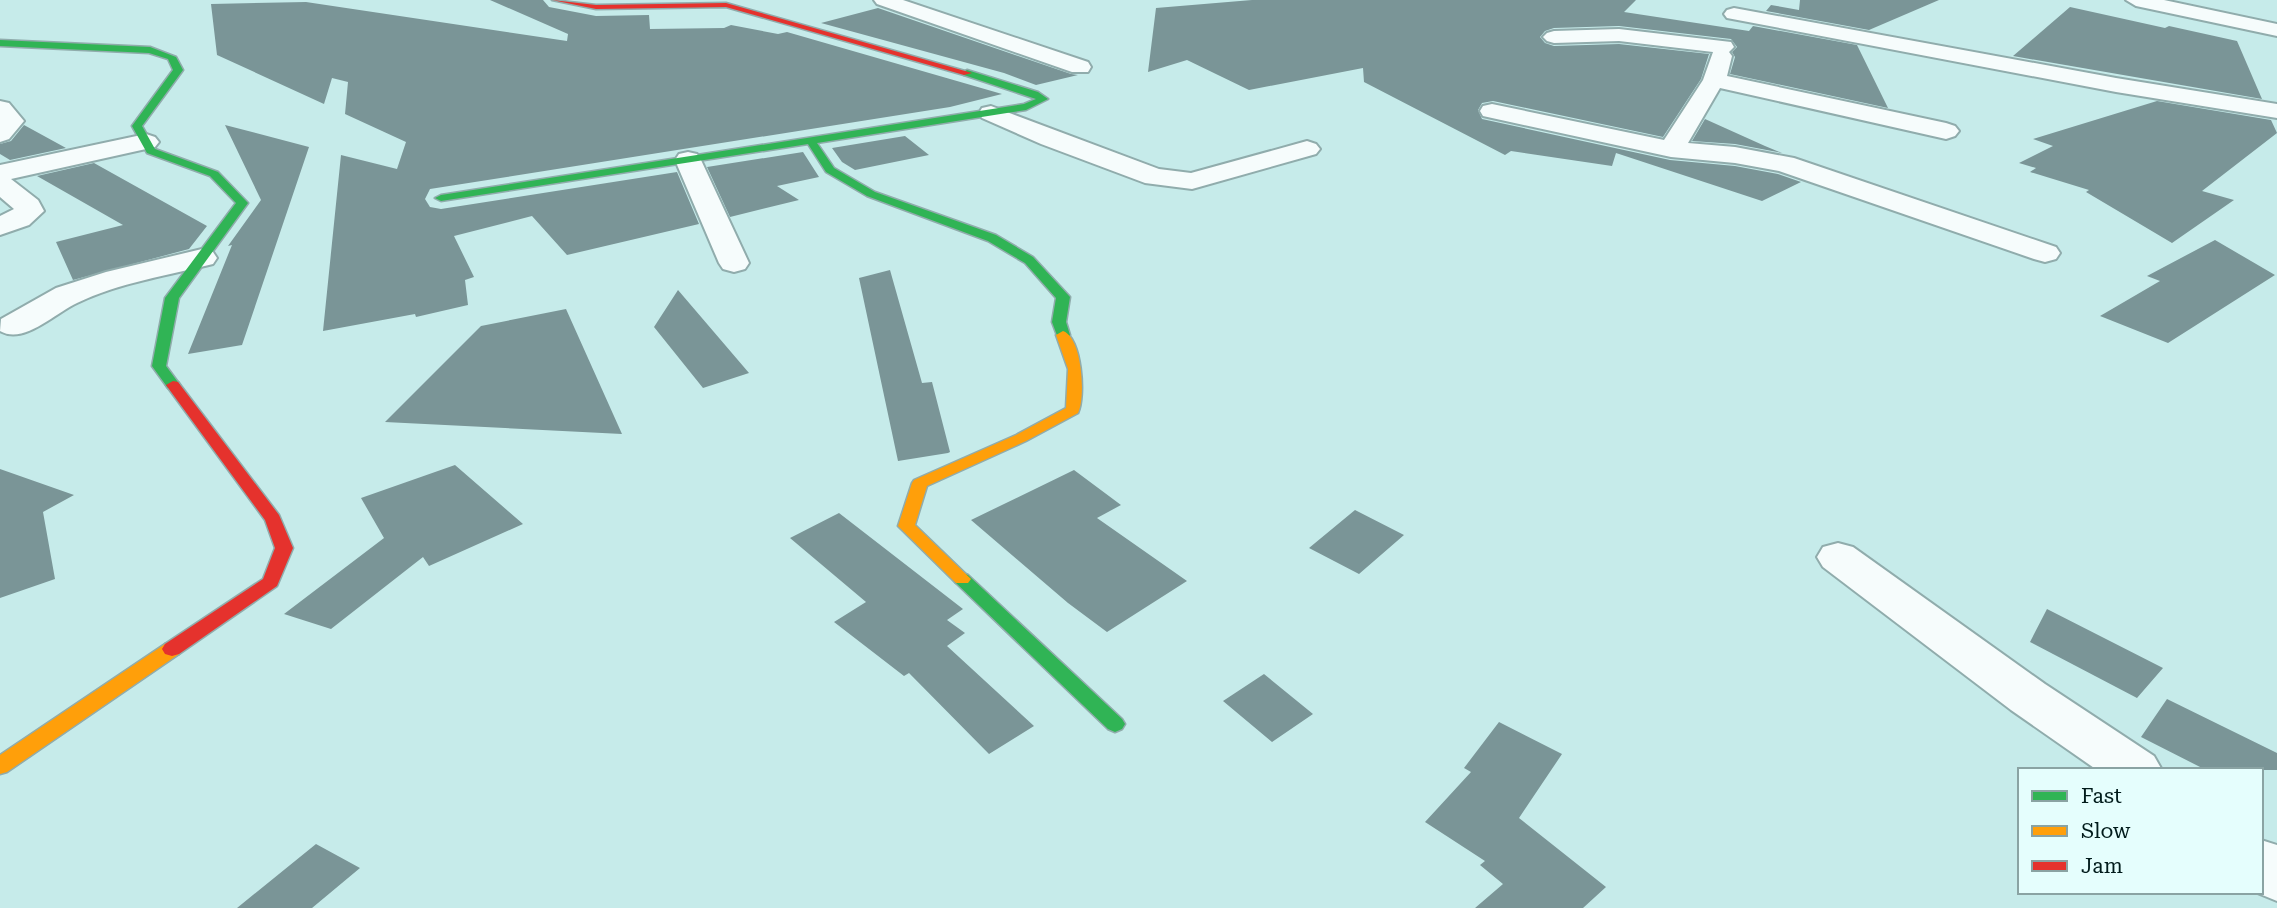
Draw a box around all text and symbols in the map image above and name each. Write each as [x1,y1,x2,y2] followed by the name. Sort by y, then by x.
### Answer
[2018,768,2263,894] legend
[2081,784,2122,808] text: Fast
[2081,819,2131,843] text: Slow
[2081,854,2123,878] text: Jam

